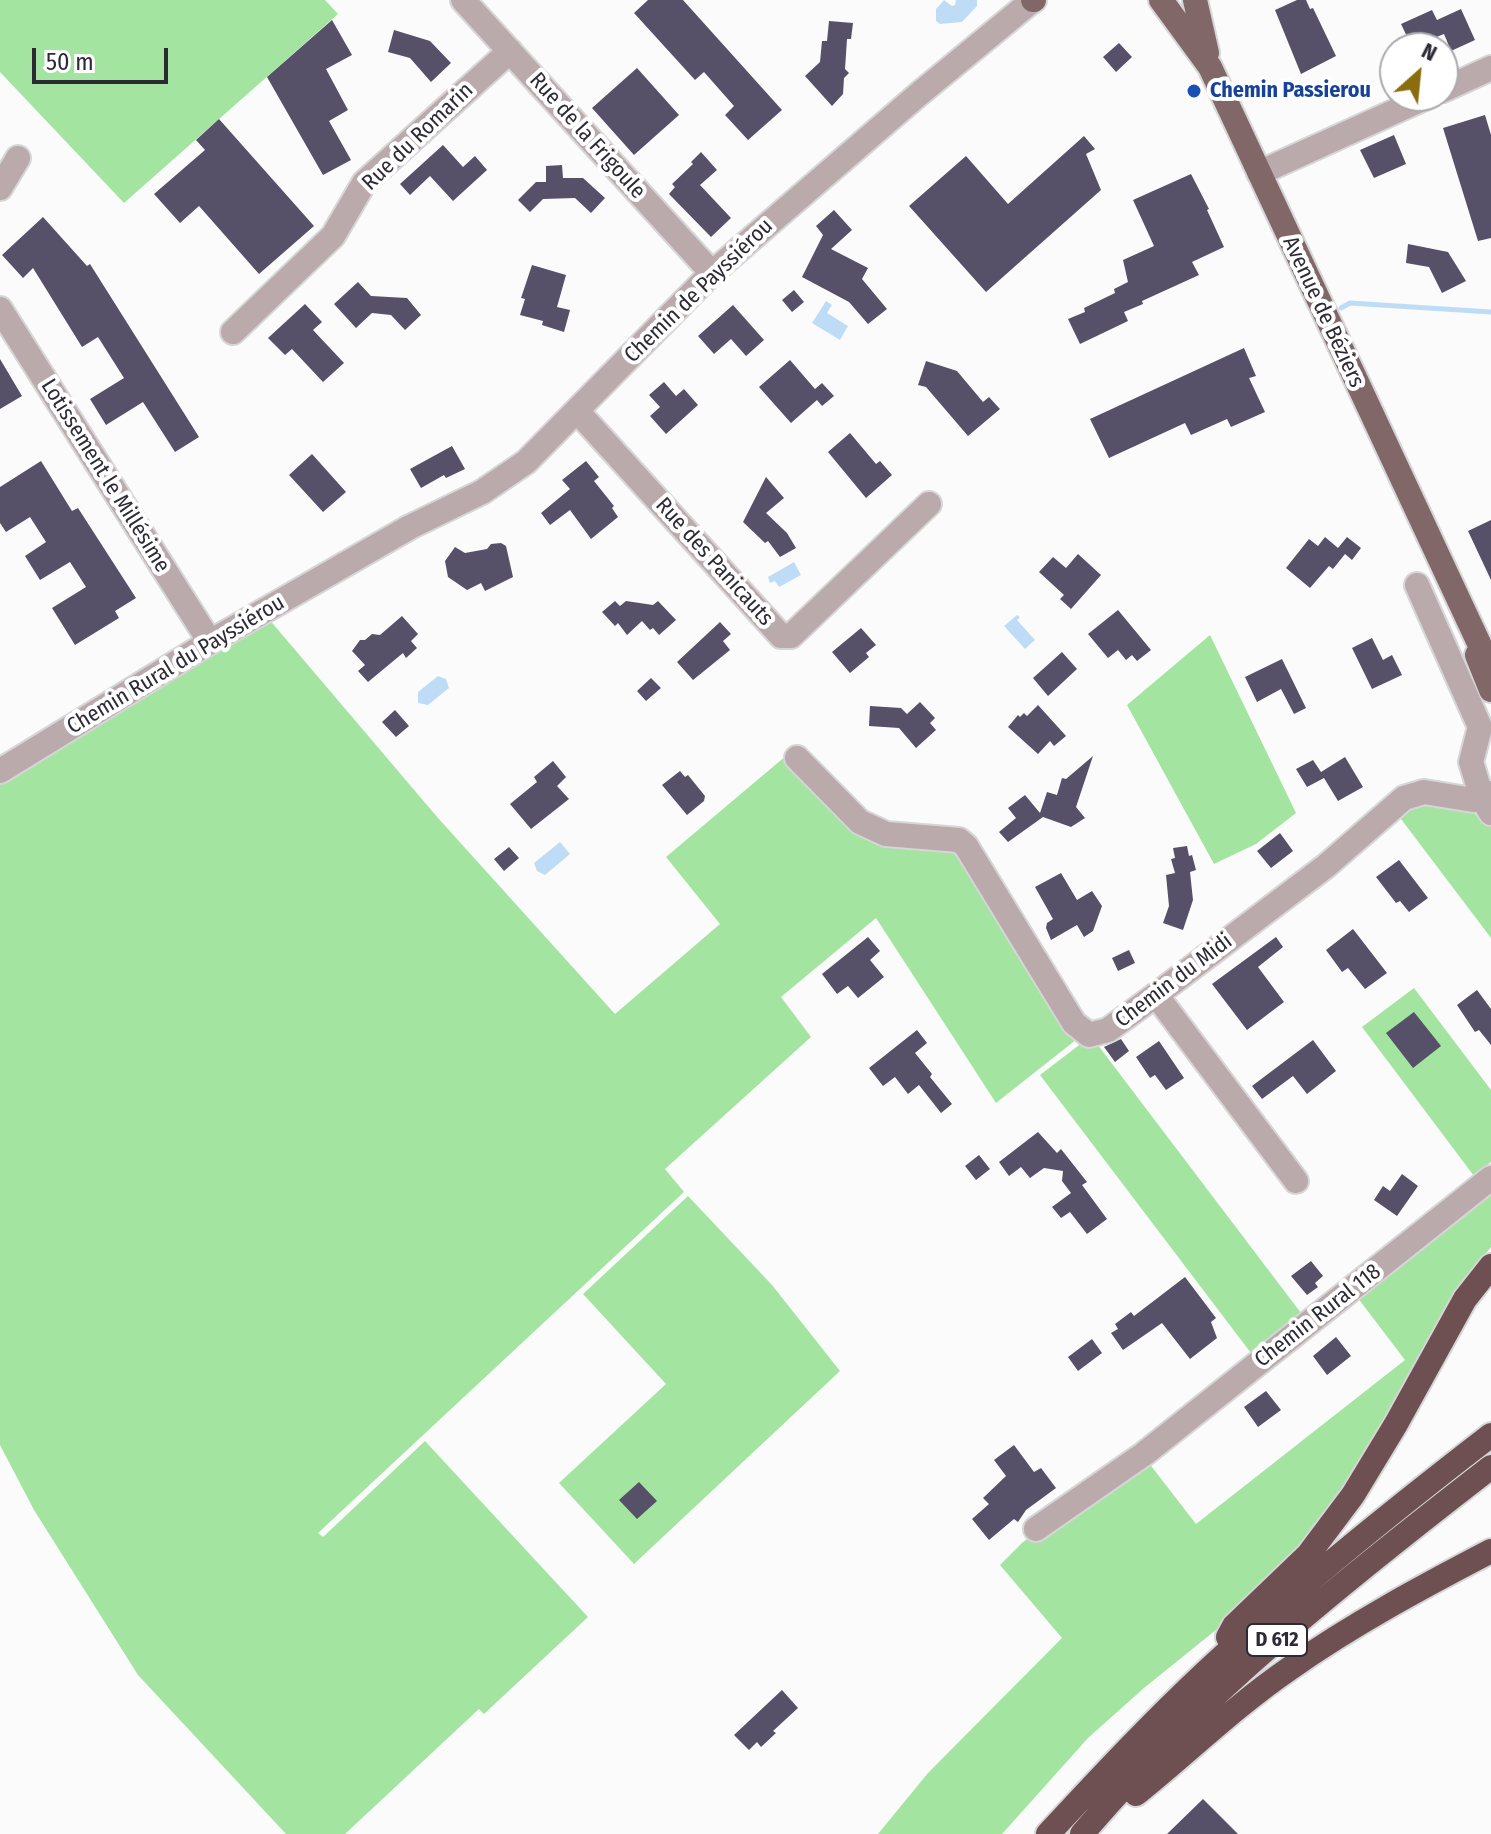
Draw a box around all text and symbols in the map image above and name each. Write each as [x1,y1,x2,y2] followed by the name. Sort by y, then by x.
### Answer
[36,32,172,82] scale bar
[1379,32,1459,112] north arrow
[1417,37,1441,67] text: N
[46,48,94,76] text: 50 m
[523,67,651,205] street label: Rue de la Frigoule
[357,78,479,196] street label: Rue du Romarin
[1210,78,1371,104] place label: Chemin Passierou
[1185,82,1203,100] marker: Chemin Passierou
[619,213,779,369] street label: Chemin de Payssiérou
[1276,232,1370,392] street label: Avenue de Béziers
[35,375,175,577] street label: Lotissement le Millésime
[650,493,778,631] street label: Rue des Panicauts
[63,590,289,740] street label: Chemin Rural du Payssiérou
[1110,928,1238,1034] street label: Chemin du Midi
[1250,1259,1386,1373] street label: Chemin Rural 118
[1247,1624,1307,1656] road number: D 612

